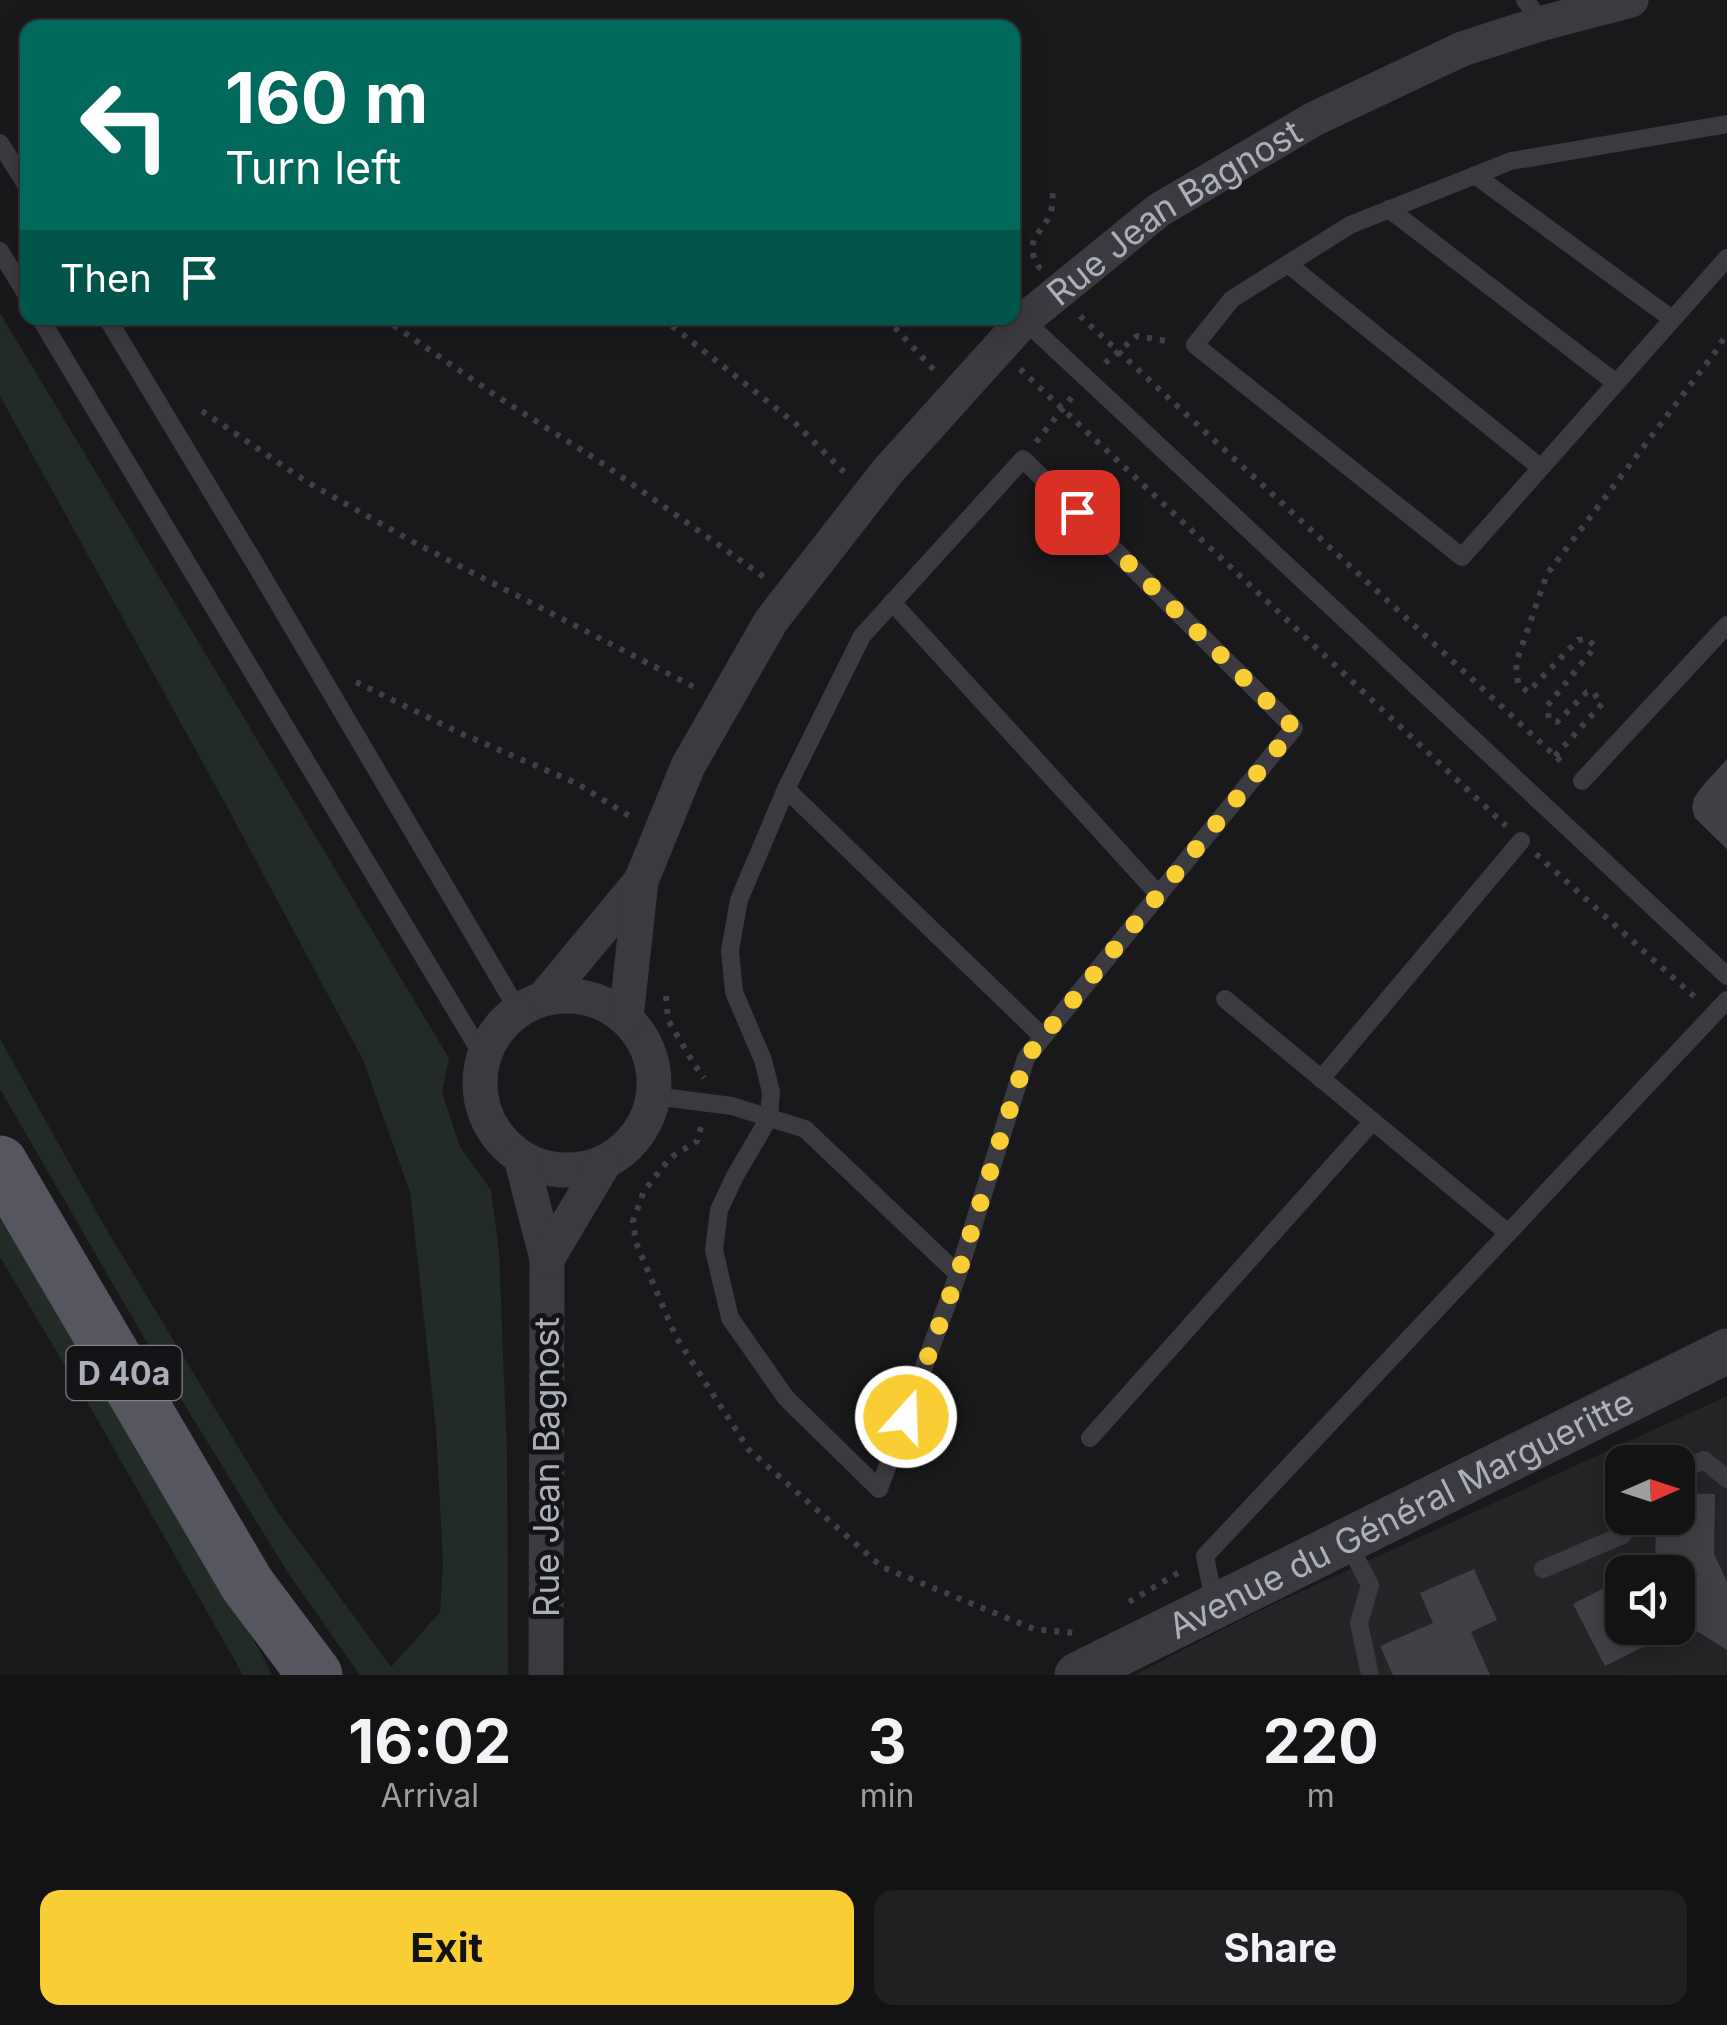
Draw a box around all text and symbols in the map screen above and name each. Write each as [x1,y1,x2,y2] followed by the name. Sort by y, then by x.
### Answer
[225,55,428,140] text: 160 m
[60,60,190,190] icon: left
[1038,110,1309,314] street label: Rue Jean Bagnost
[225,140,401,195] text: Turn left
[172,250,227,305] icon: arrive
[60,255,152,301] text: Then
[1035,470,1120,555] pin
[1050,485,1105,540] icon: arrive
[525,1317,567,1617] street label: Rue Jean Bagnost
[66,1346,182,1400] road number: D 40a
[854,1365,958,1469] position arrow
[1161,1380,1641,1647] street label: Avenue du Général Margueritte
[1605,1445,1695,1535] north arrow
[1605,1445,1695,1645] map controls
[1605,1555,1695,1645] button: sound
[348,1705,511,1777] text: 16:02
[868,1705,906,1777] text: 3
[1263,1705,1379,1777] text: 220
[381,1776,479,1815] text: Arrival
[860,1776,914,1815] text: min
[1307,1776,1335,1815] text: m
[40,1890,854,2005] button: Exit
[874,1890,1687,2005] button: Share

